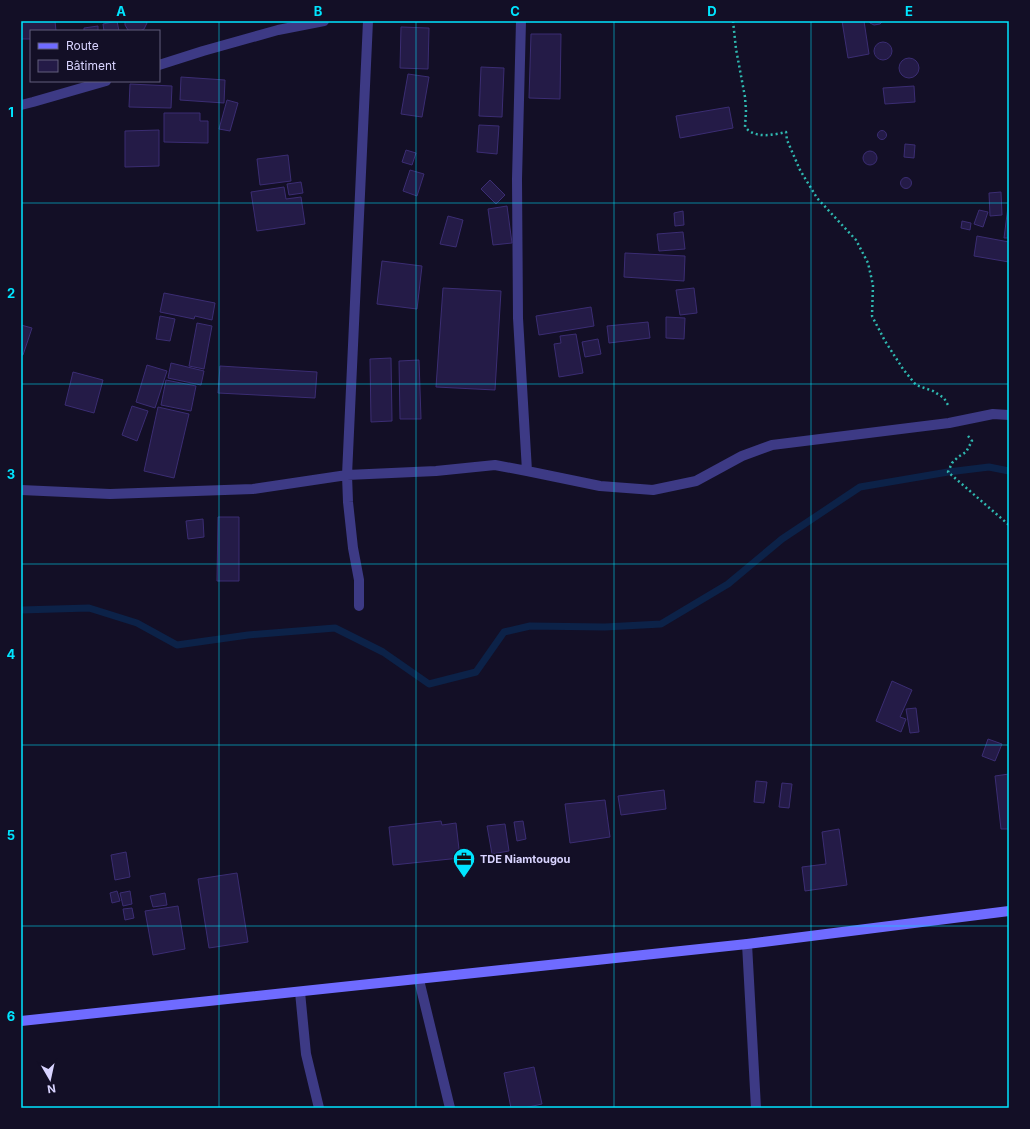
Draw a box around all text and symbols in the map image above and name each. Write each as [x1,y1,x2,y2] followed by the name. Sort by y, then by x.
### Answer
[116,3,126,19] text: A
[314,3,323,19] text: B
[510,3,520,19] text: C
[707,3,717,19] text: D
[905,3,913,19] text: E
[30,30,160,82] legend
[66,38,99,53] text: Route
[66,58,116,73] text: Bâtiment
[8,104,14,120] text: 1
[7,285,15,301] text: 2
[7,466,15,482] text: 3
[7,646,16,662] text: 4
[7,827,15,843] text: 5
[451,846,477,879] office icon: TDE Niamtougou
[480,852,571,866] place label: TDE Niamtougou
[7,1008,15,1024] text: 6
[30,1059,70,1099] north arrow
[46,1081,57,1096] text: N

